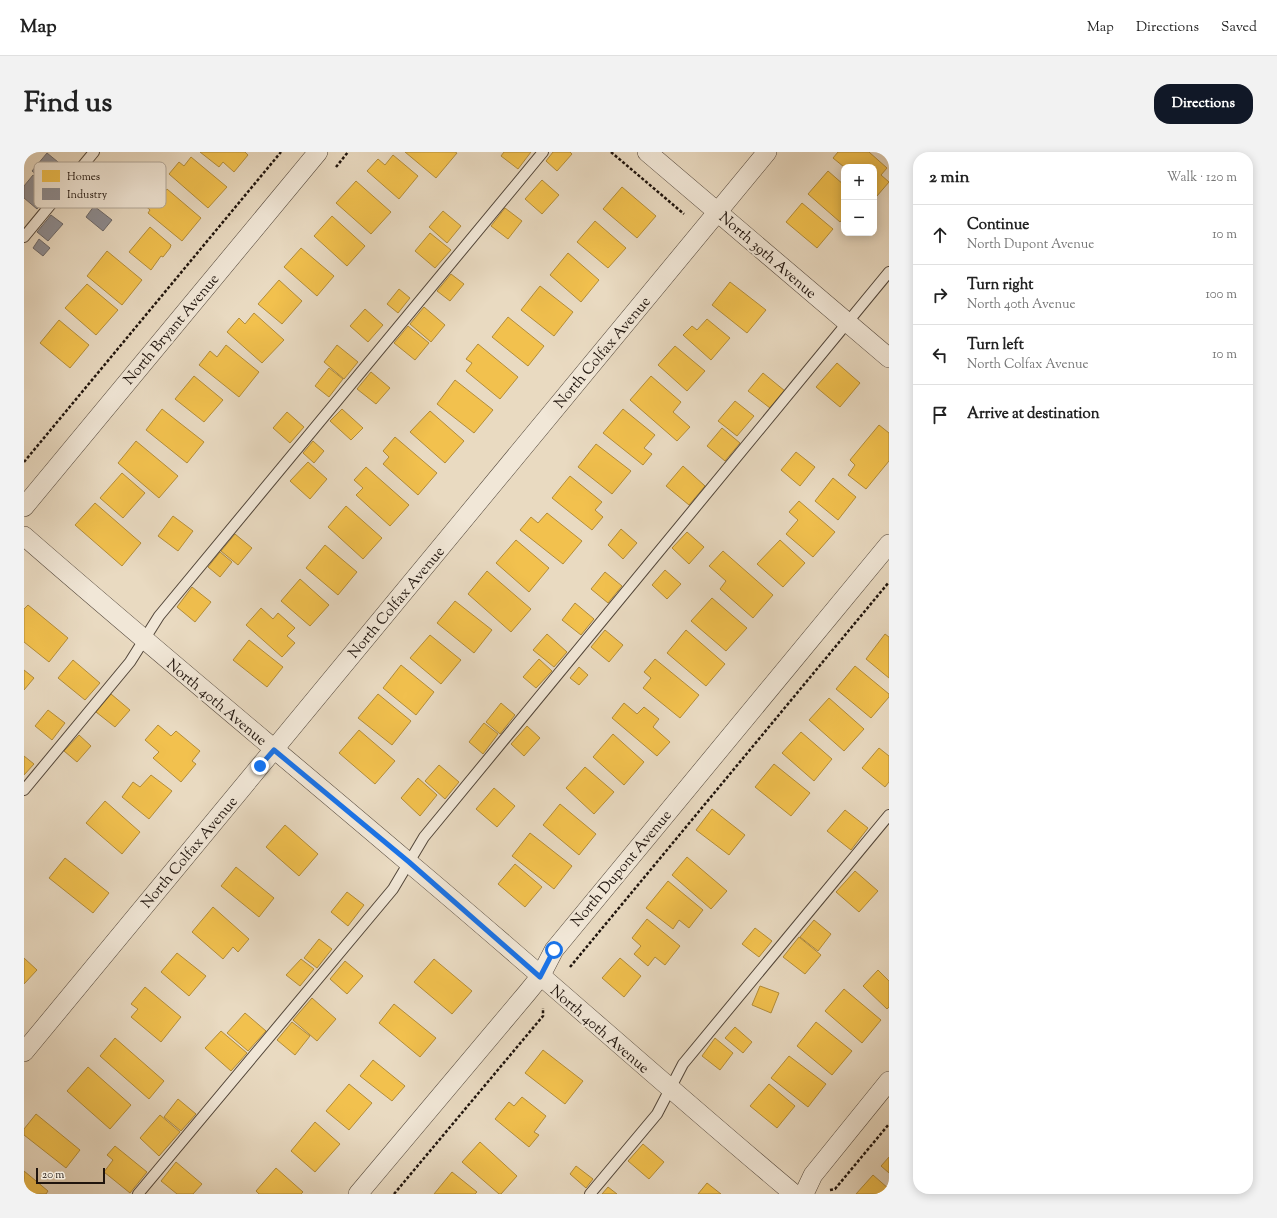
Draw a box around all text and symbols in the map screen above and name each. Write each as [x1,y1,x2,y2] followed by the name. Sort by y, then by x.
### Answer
[20,14,57,41] text: Map
[1087,18,1114,38] text: Map
[1136,18,1199,38] text: Directions
[1221,18,1257,38] text: Saved
[24,84,112,124] text: Find us
[1154,84,1253,124] button: Directions
[34,162,166,208] legend
[841,164,877,236] map controls
[841,164,877,200] button: +
[929,166,970,190] text: 2 min
[67,169,100,185] text: Homes
[1167,169,1237,187] text: Walk · 120 m
[67,187,108,203] text: Industry
[841,200,877,236] button: −
[714,208,820,304] street label: North 39th Avenue
[967,215,1029,236] text: Continue
[929,224,951,246] icon: ahead
[1212,226,1237,244] text: 10 m
[967,236,1094,254] text: North Dupont Avenue
[119,270,225,390] street label: North Bryant Avenue
[967,275,1033,296] text: Turn right
[929,284,951,306] icon: right
[1205,286,1237,304] text: 100 m
[550,292,656,413] street label: North Colfax Avenue
[967,296,1076,314] text: North 40th Avenue
[967,335,1024,356] text: Turn left
[929,344,951,366] icon: left
[1212,346,1237,364] text: 10 m
[967,356,1089,374] text: North Colfax Avenue
[929,404,951,426] icon: arrive
[967,404,1100,425] text: Arrive at destination
[344,542,450,663] street label: North Colfax Avenue
[161,655,271,751] street label: North 40th Avenue
[251,757,269,775] route end
[137,792,243,913] street label: North Colfax Avenue
[567,806,677,932] street label: North Dupont Avenue
[545,941,563,959] route start
[545,981,653,1079] street label: North 40th Avenue
[36,1166,105,1185] scale bar
[42,1167,64,1183] text: 20 m

